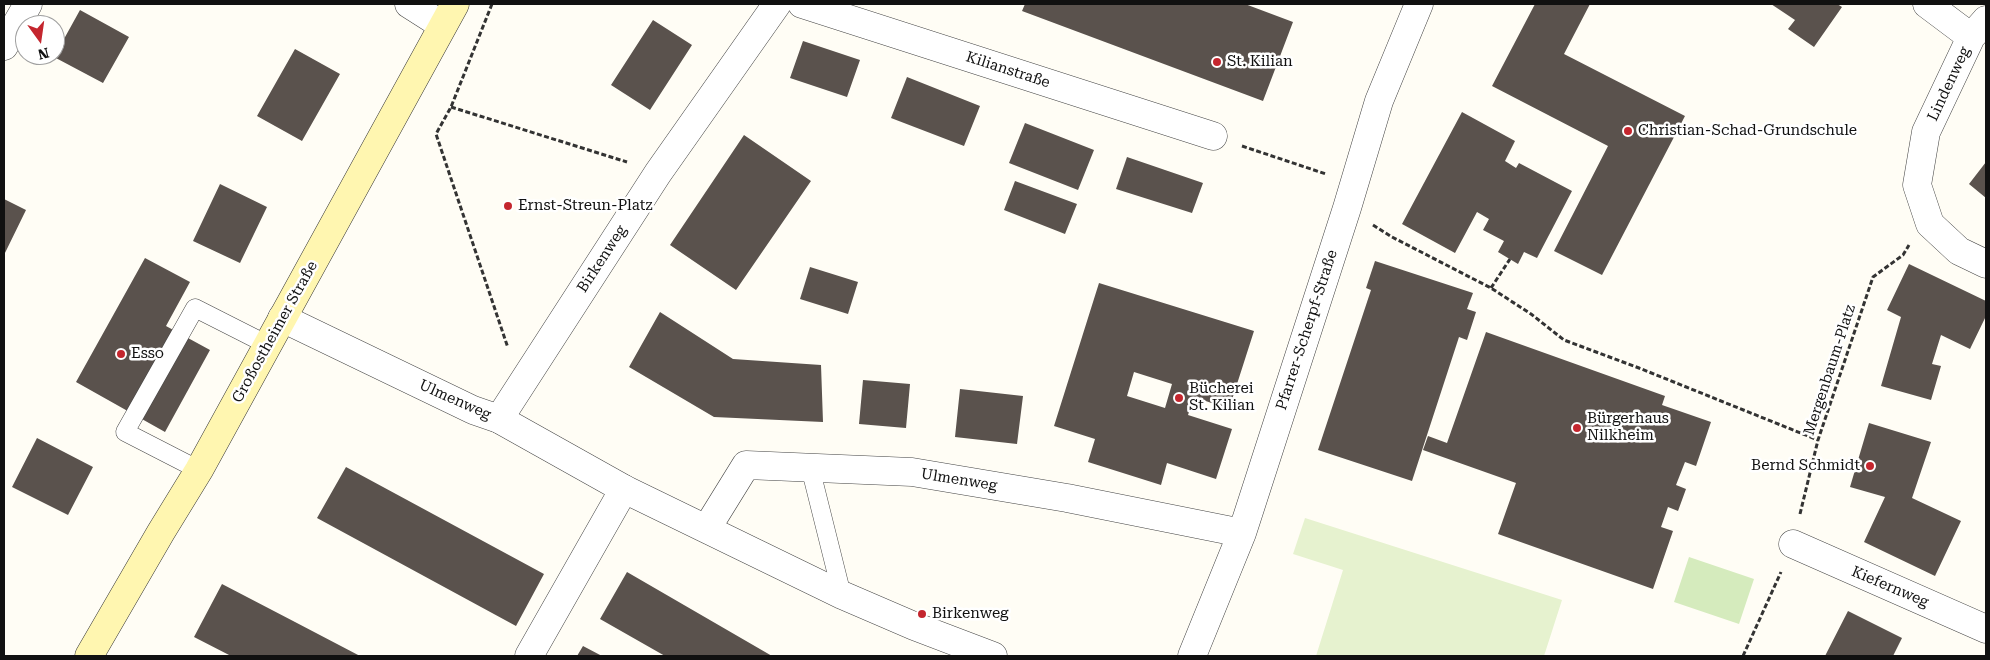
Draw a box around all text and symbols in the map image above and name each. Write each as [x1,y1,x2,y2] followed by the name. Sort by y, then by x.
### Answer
[15,15,65,65] north arrow
[1924,44,1974,124] street label: Lindenweg
[36,45,51,63] text: N
[964,48,1052,92] street label: Kilianstraße
[1227,53,1293,71] place label: St. Kilian
[1211,56,1223,68] marker: St. Kilian
[1638,122,1857,140] place label: Christian-Schad-Grundschule
[1622,125,1634,137] marker: Christian-Schad-Grundschule
[518,197,653,215] place label: Ernst-Streun-Platz
[502,200,514,212] marker: Ernst-Streun-Platz
[574,222,630,296] street label: Birkenweg
[1273,248,1341,412] street label: Pfarrer-Scherpf-Straße
[228,258,322,406] street label: Großostheimer Straße
[1800,302,1860,438] street label: Mergenbaum-Platz
[131,345,164,363] place label: Esso
[115,348,127,360] marker: Esso
[416,376,494,424] street label: Ulmenweg
[1189,380,1255,415] place label: Bücherei St. Kilian
[1173,392,1185,404] marker: Bücherei St. Kilian
[1587,410,1669,445] place label: Bürgerhaus Nilkheim
[1571,422,1583,434] marker: Bürgerhaus Nilkheim
[1751,457,1860,475] place label: Bernd Schmidt
[1864,460,1876,472] marker: Bernd Schmidt
[920,465,998,495] street label: Ulmenweg
[1849,563,1931,611] street label: Kiefernweg
[932,605,1009,623] place label: Birkenweg
[916,608,928,620] marker: Birkenweg

